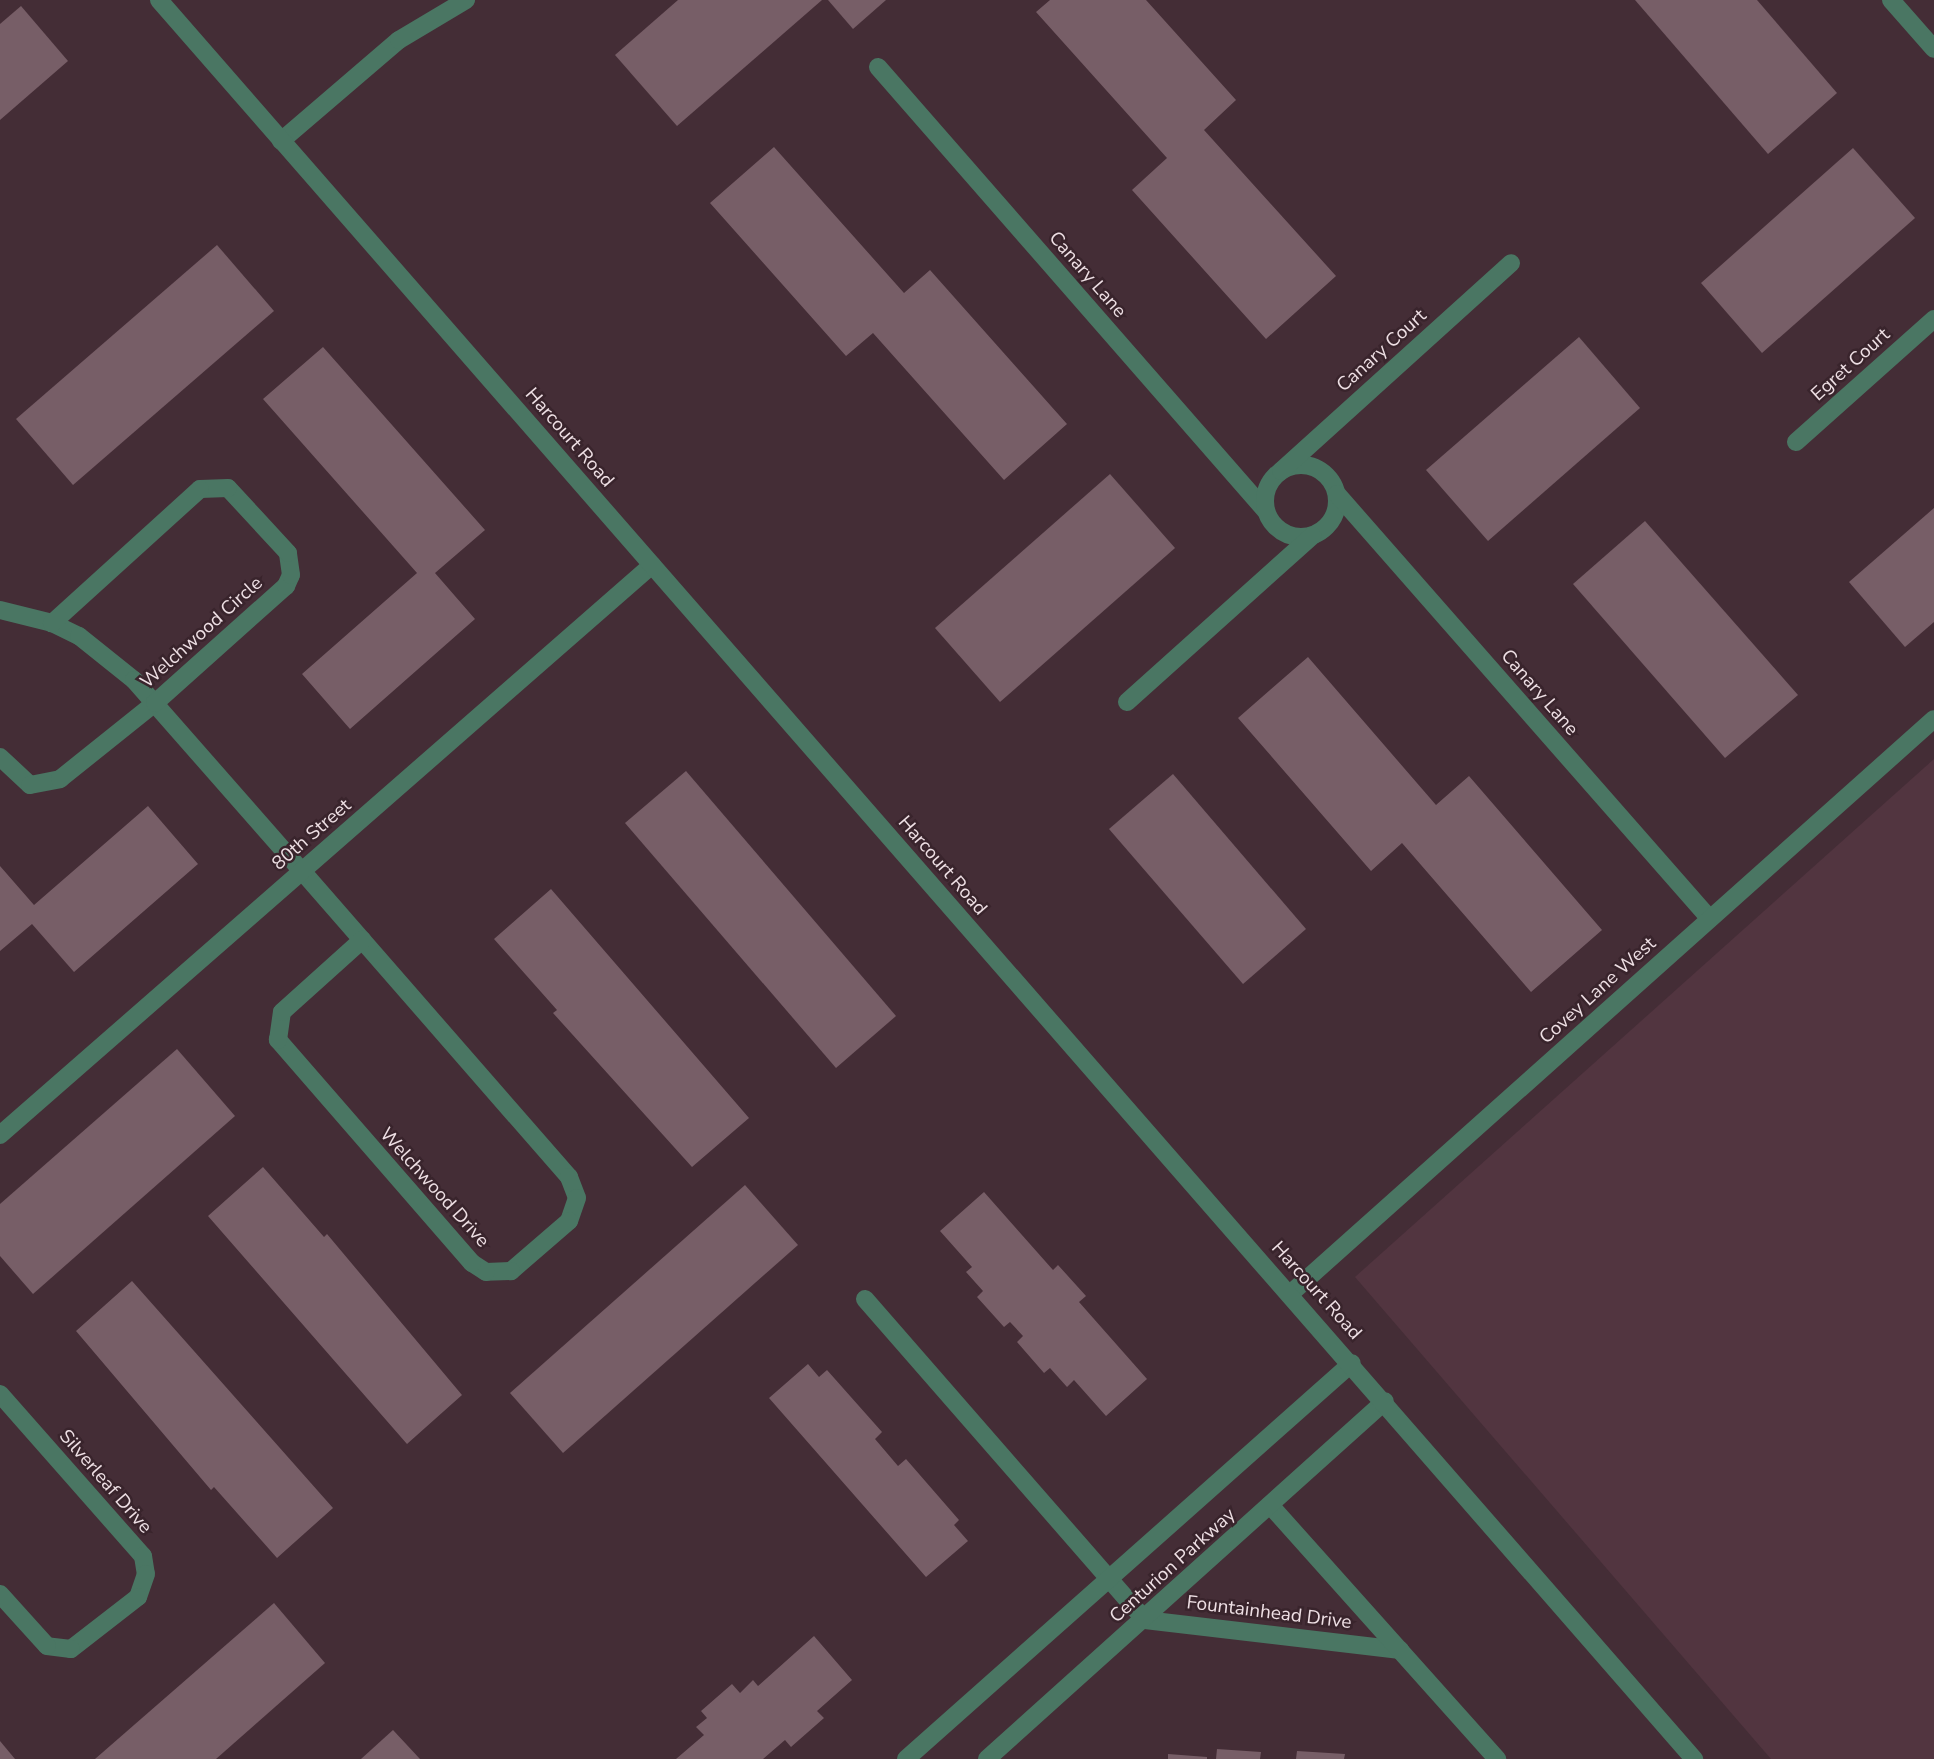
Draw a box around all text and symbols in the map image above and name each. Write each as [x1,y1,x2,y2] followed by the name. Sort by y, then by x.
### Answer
[1043,227,1131,323] street label: Canary Lane
[1332,305,1432,397] street label: Canary Court
[1807,324,1895,406] street label: Egret Court
[520,384,618,492] street label: Harcourt Road
[136,572,268,694] street label: Welchwood Circle
[1495,645,1583,741] street label: Canary Lane
[268,795,356,875] street label: 80th Street
[893,812,991,920] street label: Harcourt Road
[1535,933,1661,1049] street label: Covey Lane West
[374,1124,494,1252] street label: Welchwood Drive
[1266,1237,1366,1345] street label: Harcourt Road
[54,1425,156,1539] street label: Silverleaf Drive
[1106,1504,1240,1628] street label: Centurion Parkway
[1185,1592,1353,1634] street label: Fountainhead Drive

